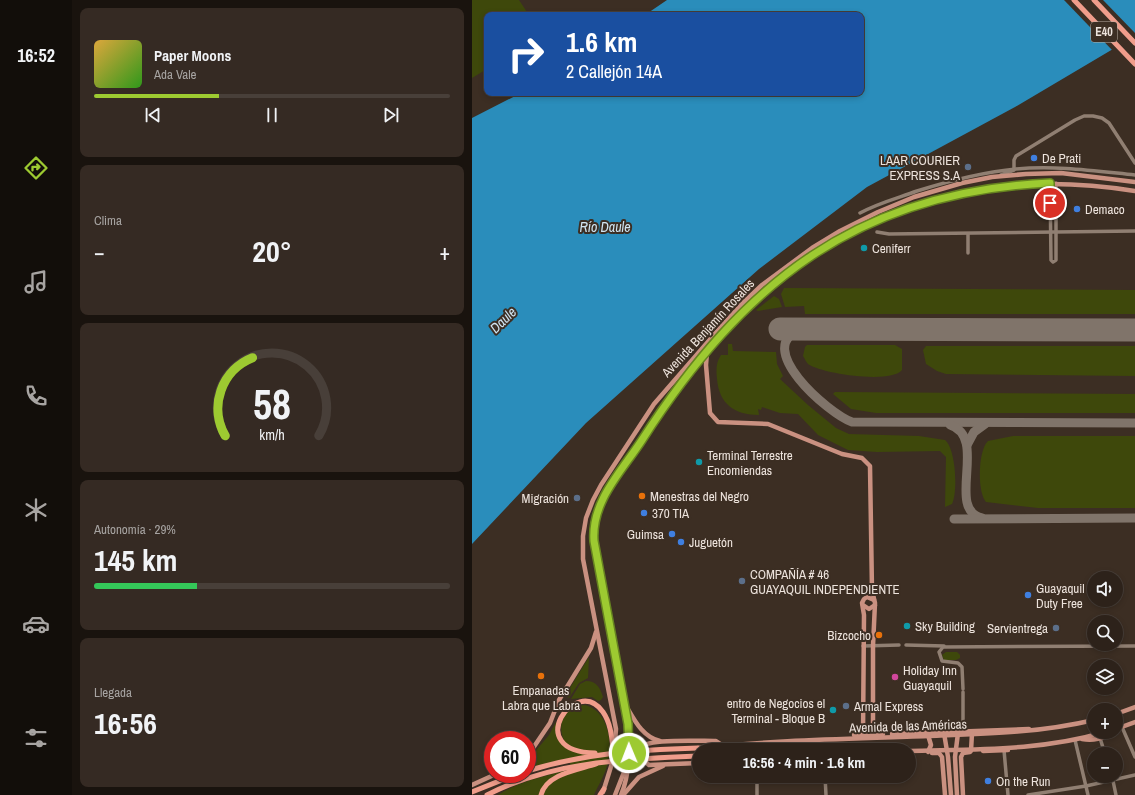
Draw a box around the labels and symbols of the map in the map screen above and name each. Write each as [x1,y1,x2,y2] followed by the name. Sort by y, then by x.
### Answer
[1091,22,1117,42] road number: E40
[1042,150,1081,167] place label: De Prati
[880,152,961,184] place label: LAAR COURIER EXPRESS S.A
[1029,153,1039,163] marker: De Prati
[963,162,973,172] marker: LAAR COURIER EXPRESS S.A
[1033,186,1067,220] pin
[1085,201,1125,218] place label: Demaco
[1072,204,1082,214] marker: Demaco
[579,218,631,236] water label: Río Daule
[872,240,911,257] place label: Ceniferr
[859,243,869,253] marker: Ceniferr
[657,275,758,381] street label: Avenida Benjamín Rosales
[486,303,520,337] water label: Daule
[707,447,793,479] place label: Terminal Terrestre Encomiendas
[694,457,704,467] marker: Terminal Terrestre Encomiendas
[650,488,749,505] place label: Menestras del Negro
[522,490,569,507] place label: Migración
[637,491,647,501] marker: Menestras del Negro
[572,493,582,503] marker: Migración
[652,505,690,522] place label: 370 TIA
[639,508,649,518] marker: 370 TIA
[627,526,664,543] place label: Guimsa
[667,529,677,539] marker: Guimsa
[689,534,733,551] place label: Juguetón
[676,537,686,547] marker: Juguetón
[750,566,900,598] place label: COMPAÑÍA # 46 GUAYAQUIL INDEPENDIENTE
[737,576,747,586] marker: COMPAÑÍA # 46 GUAYAQUIL INDEPENDIENTE
[1036,580,1085,612] place label: Guayaquil Duty Free
[1023,590,1033,600] marker: Guayaquil Duty Free
[915,618,975,635] place label: Sky Building
[987,620,1048,637] place label: Servientrega
[902,621,912,631] marker: Sky Building
[1051,623,1061,633] marker: Servientrega
[827,627,871,644] place label: Bizcocho
[874,630,884,640] marker: Bizcocho
[903,662,957,694] place label: Holiday Inn Guayaquil
[536,671,546,681] marker: Empanadas Labra que Labra
[890,672,900,682] marker: Holiday Inn Guayaquil
[502,682,580,714] place label: Empanadas Labra que Labra
[727,695,825,727] place label: entro de Negocios el Terminal - Bloque B
[853,698,923,715] place label: Armal Express
[841,701,851,711] marker: Armal Express
[828,705,838,715] marker: entro de Negocios el Terminal - Bloque B
[848,715,967,737] street label: Avenida de las Américas
[484,731,536,783] speed limit sign: 60
[608,732,650,774] position arrow
[996,773,1051,790] place label: On the Run
[983,776,993,786] marker: On the Run

